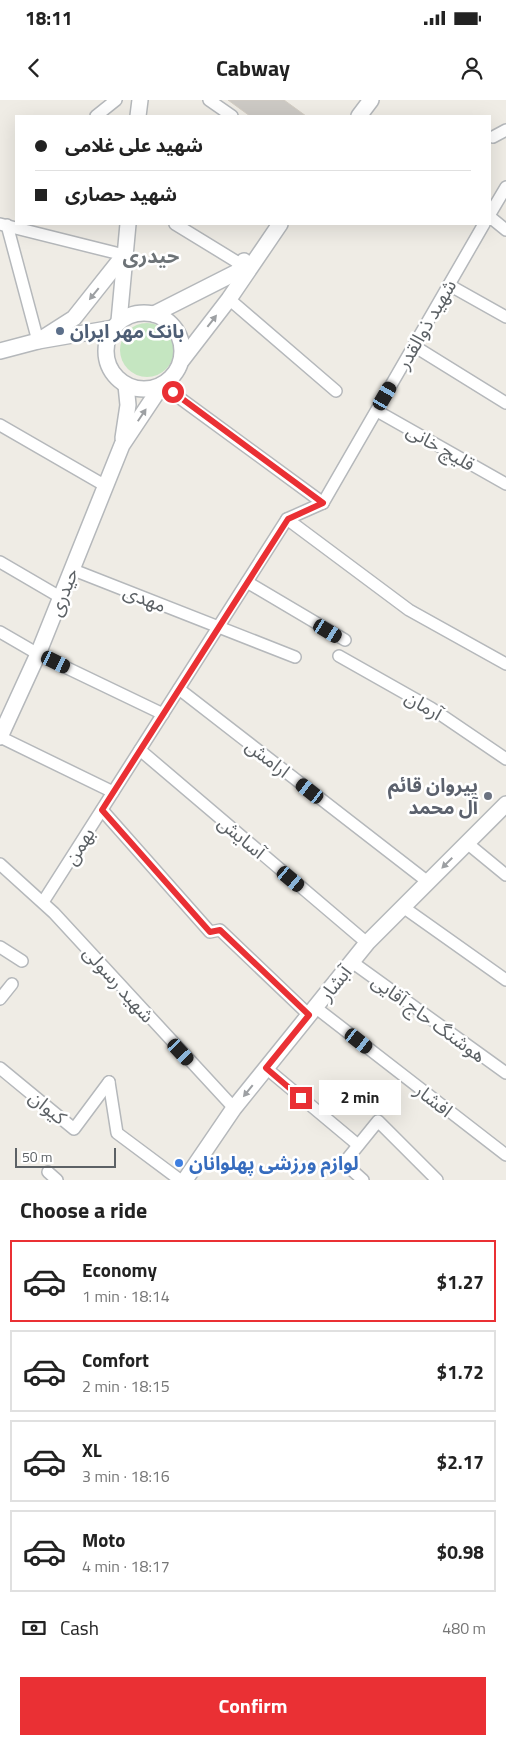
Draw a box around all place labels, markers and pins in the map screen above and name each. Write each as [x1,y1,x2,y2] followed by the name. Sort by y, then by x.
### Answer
[70,316,184,345] place label: بانک مهر ایران
[54,325,66,337] marker: بانک مهر ایران
[388,770,479,821] place label: پیروان قائم آل محمد
[482,790,494,802] marker: پیروان قائم آل محمد
[189,1148,359,1178] place label: لوازم ورزشی پهلوانان
[173,1157,185,1169] marker: لوازم ورزشی پهلوانان

